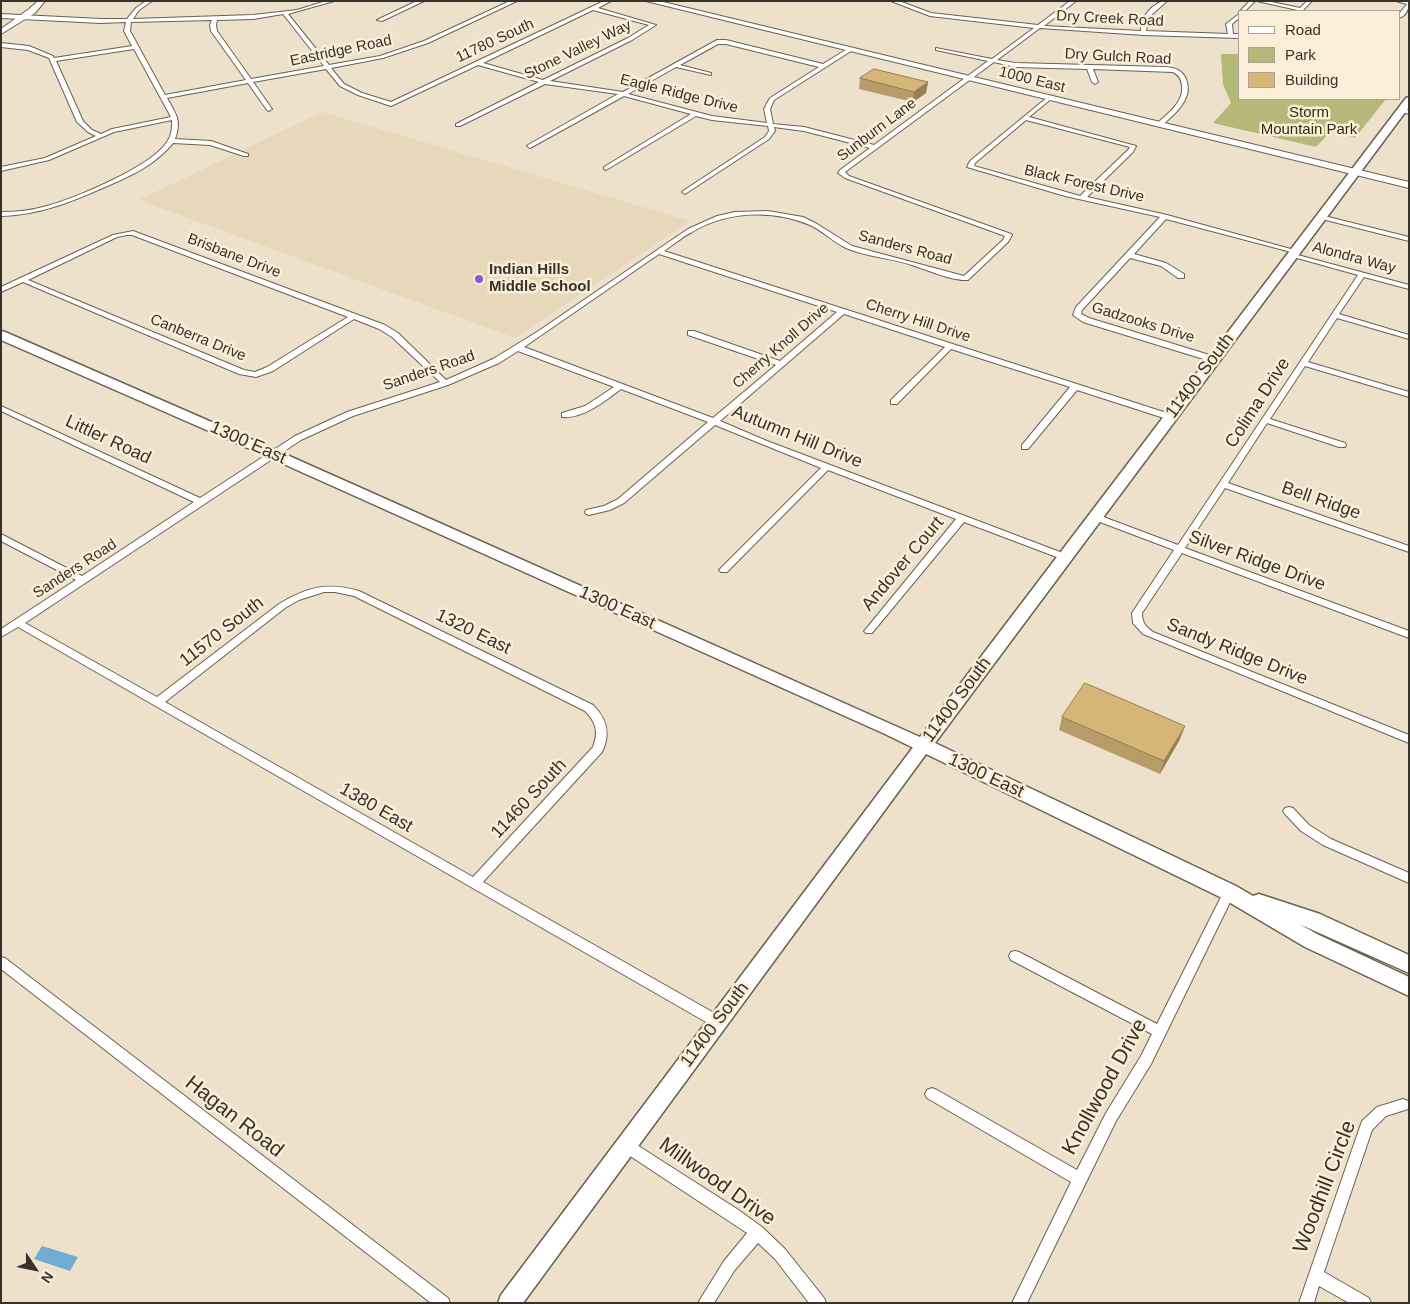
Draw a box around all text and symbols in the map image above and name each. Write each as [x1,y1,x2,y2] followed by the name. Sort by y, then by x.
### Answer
[1056,7,1164,31] street label: Dry Creek Road
[1238,10,1400,100] legend
[453,15,537,67] street label: 11780 South
[522,16,634,84] street label: Stone Valley Way
[1285,21,1321,38] text: Road
[289,31,393,71] street label: Eastridge Road
[1064,45,1172,69] street label: Dry Gulch Road
[1285,46,1316,63] text: Park
[997,63,1067,97] street label: 1000 East
[618,71,740,117] street label: Eagle Ridge Drive
[1285,71,1338,88] text: Building
[834,94,920,166] street label: Sunburn Lane
[1261,104,1357,139] park label: Storm Mountain Park
[1022,161,1146,207] street label: Black Forest Drive
[856,227,954,269] street label: Sanders Road
[185,230,283,282] street label: Brisbane Drive
[1310,238,1398,278] street label: Alondra Way
[489,261,591,296] place label: Indian Hills Middle School
[473,273,485,285] marker: Indian Hills Middle School
[863,296,973,346] street label: Cherry Hill Drive
[729,299,833,393] street label: Cherry Knoll Drive
[1089,299,1197,347] street label: Gadzooks Drive
[147,311,249,365] street label: Canberra Drive
[1161,329,1239,423] street label: 11400 South
[381,347,477,395] street label: Sanders Road
[1221,354,1295,452] street label: Colima Drive
[728,401,866,473] street label: Autumn Hill Drive
[62,411,154,469] street label: Littler Road
[207,417,289,469] street label: 1300 East
[1279,477,1363,525] street label: Bell Ridge
[857,513,949,615] street label: Andover Court
[1186,526,1328,596] street label: Silver Ridge Drive
[30,535,120,603] street label: Sanders Road
[576,582,658,634] street label: 1300 East
[176,592,268,672] street label: 11570 South
[432,605,514,659] street label: 1320 East
[1163,614,1311,690] street label: Sandy Ridge Drive
[918,653,996,747] street label: 11400 South
[945,749,1027,803] street label: 1300 East
[487,755,571,843] street label: 11460 South
[335,778,417,838] street label: 1380 East
[676,978,754,1072] street label: 11400 South
[1057,1015,1153,1159] street label: Knollwood Drive
[180,1071,288,1163] street label: Hagan Road
[1288,1117,1362,1257] street label: Woodhill Circle
[654,1133,780,1231] street label: Millwood Drive
[10,1244,60,1294] north arrow
[38,1269,57,1286] text: N

